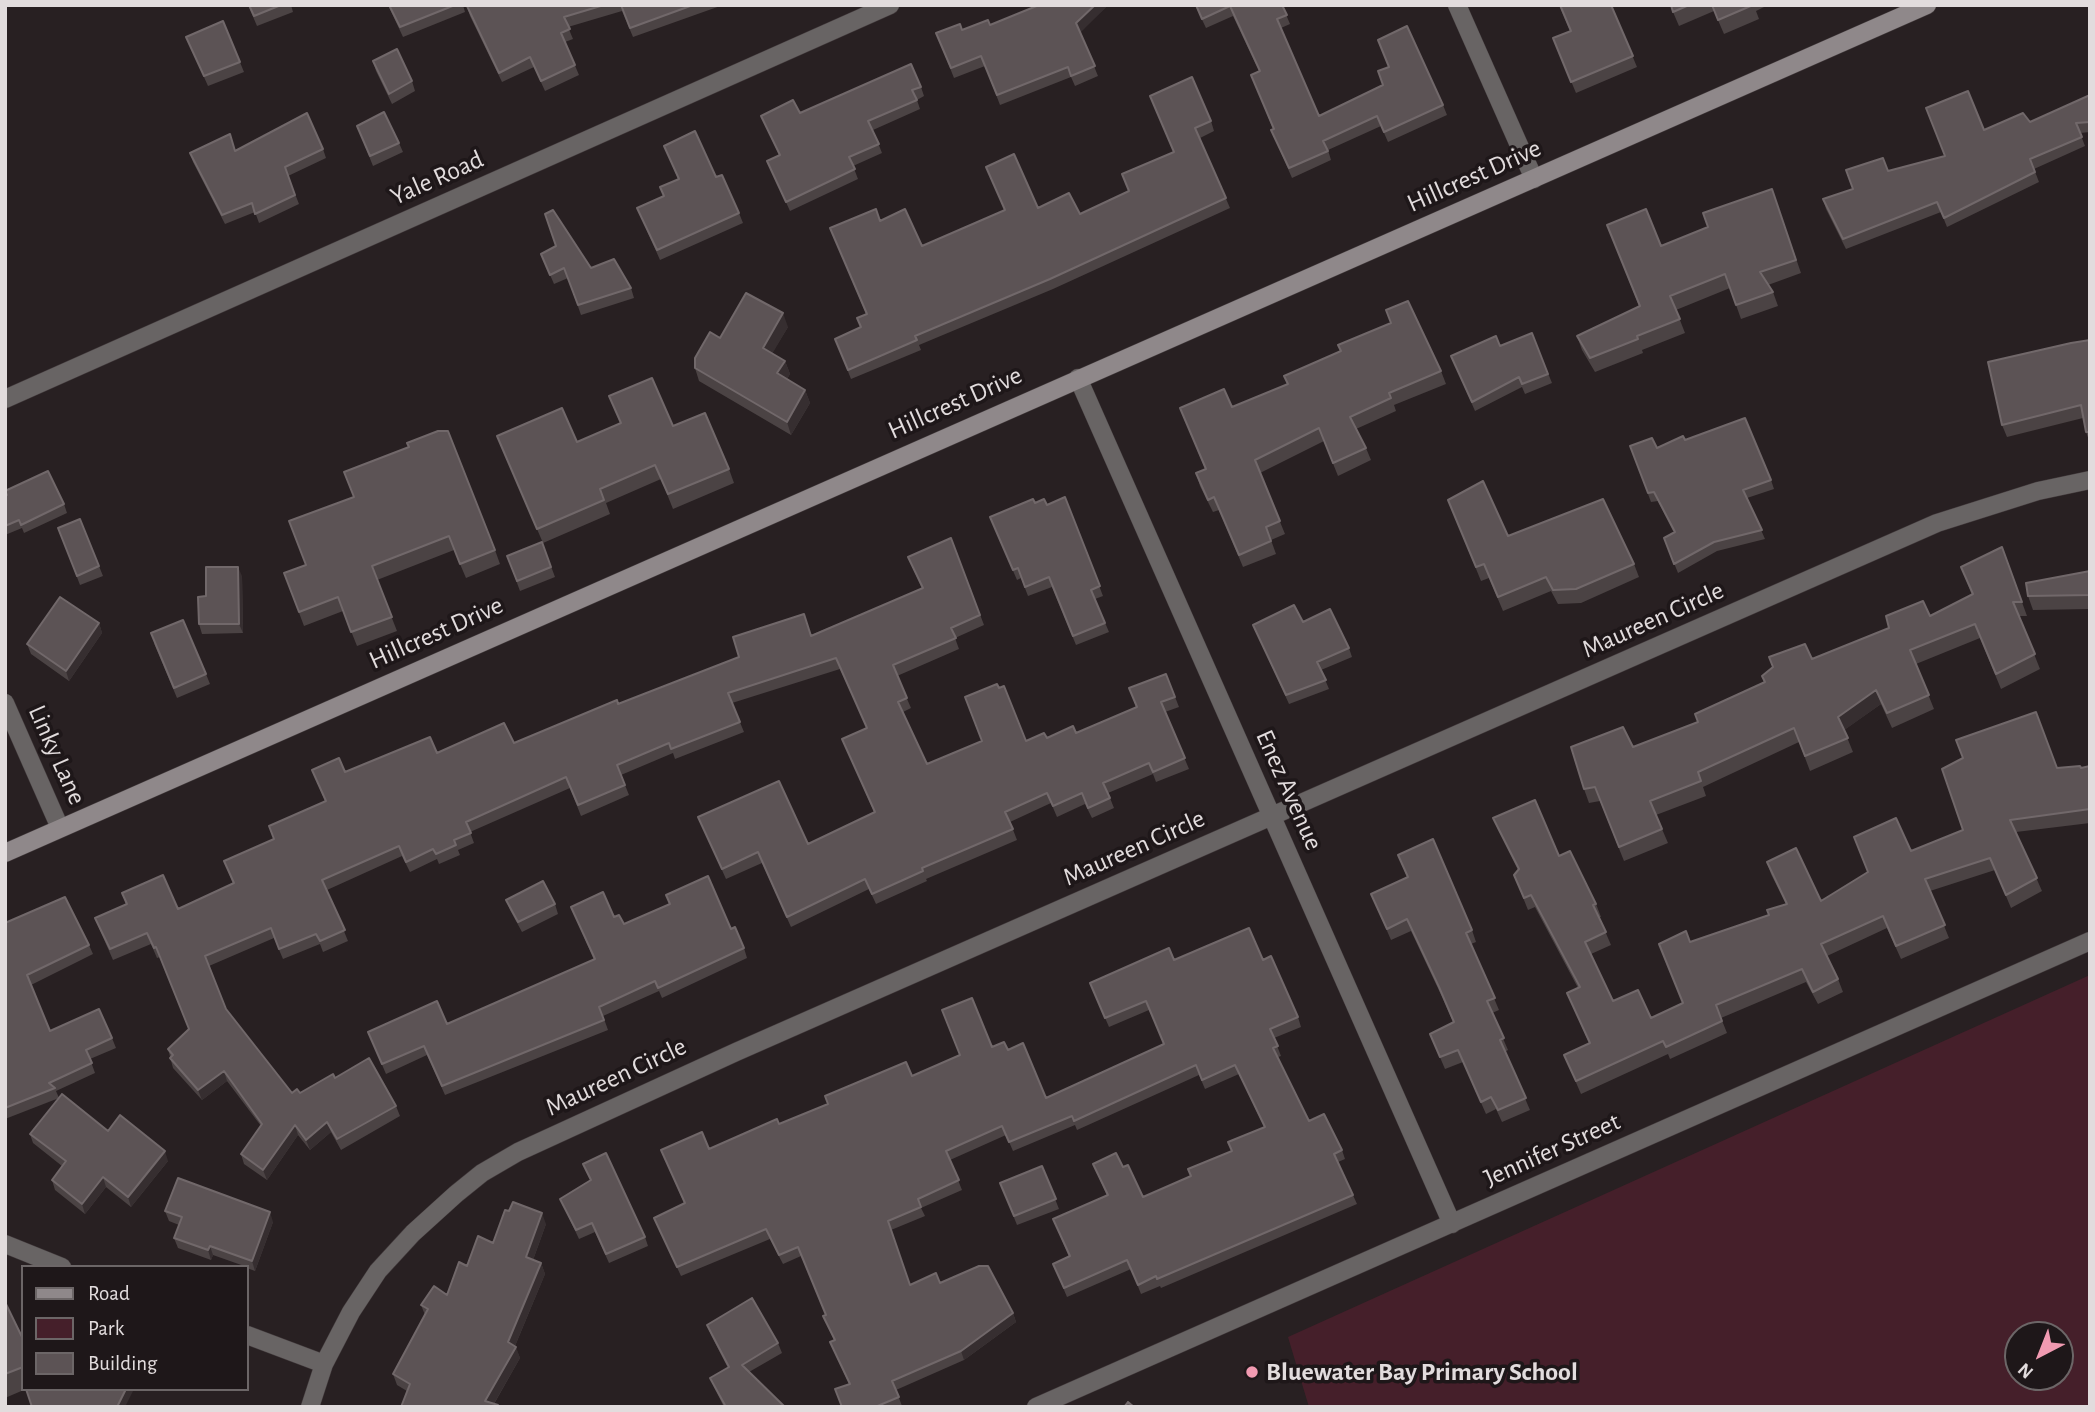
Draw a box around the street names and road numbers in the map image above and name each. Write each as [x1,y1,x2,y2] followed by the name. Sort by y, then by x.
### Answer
[1402,133,1546,219] street label: Hillcrest Drive
[386,144,488,212] street label: Yale Road
[883,360,1027,446] street label: Hillcrest Drive
[1577,575,1729,665] street label: Maureen Circle
[364,590,508,676] street label: Hillcrest Drive
[21,700,93,810] street label: Linky Lane
[1249,725,1329,855] street label: Enez Avenue
[1058,803,1210,893] street label: Maureen Circle
[541,1031,691,1123] street label: Maureen Circle
[1479,1106,1625,1194] street label: Jennifer Street

